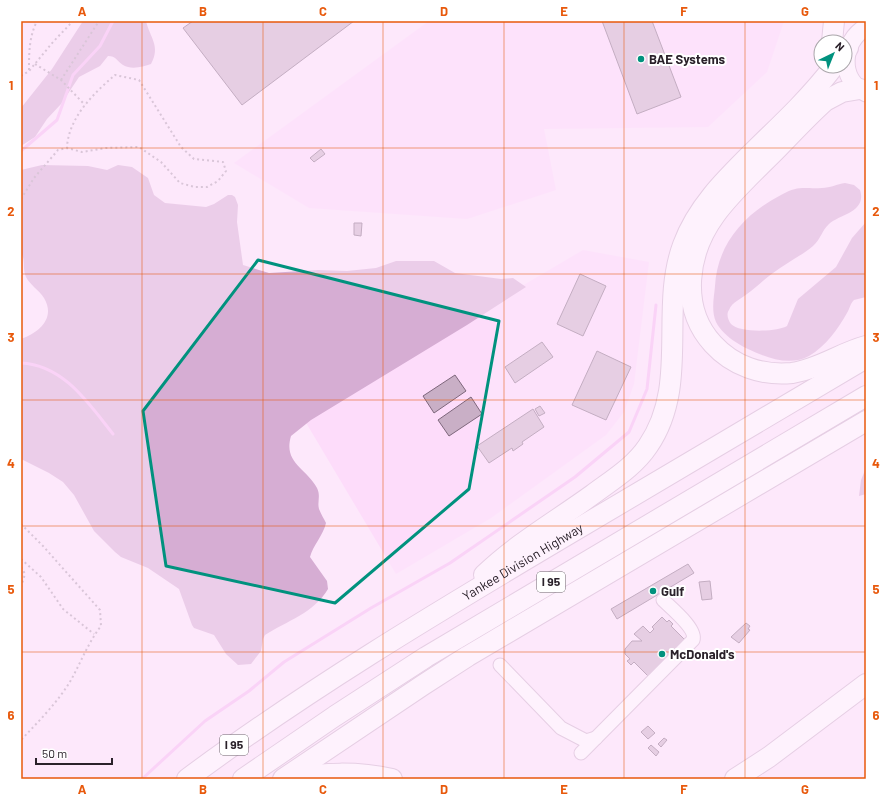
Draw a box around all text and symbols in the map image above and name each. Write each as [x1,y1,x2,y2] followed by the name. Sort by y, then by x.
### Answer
[78,3,87,19] text: A
[199,3,207,19] text: B
[319,3,327,19] text: C
[440,3,448,19] text: D
[560,3,568,19] text: E
[680,3,688,19] text: F
[801,3,809,19] text: G
[813,34,853,74] north arrow
[833,39,847,54] text: N
[649,51,726,67] place label: BAE Systems
[636,54,646,64] marker: BAE Systems
[9,77,13,93] text: 1
[874,77,878,93] text: 1
[7,203,15,219] text: 2
[872,203,880,219] text: 2
[7,329,15,345] text: 3
[872,329,880,345] text: 3
[7,455,15,471] text: 4
[872,455,880,471] text: 4
[459,519,586,604] street label: Yankee Division Highway
[537,572,565,592] road number: I 95
[7,581,15,597] text: 5
[872,581,880,597] text: 5
[661,583,684,599] place label: Gulf
[648,586,658,596] marker: Gulf
[670,646,735,662] place label: McDonald's
[657,649,667,659] marker: McDonald's
[8,707,15,723] text: 6
[873,707,880,723] text: 6
[220,735,248,755] road number: I 95
[36,740,112,766] scale bar
[42,746,67,760] text: 50 m
[78,781,87,797] text: A
[199,781,207,797] text: B
[319,781,327,797] text: C
[440,781,448,797] text: D
[560,781,568,797] text: E
[680,781,688,797] text: F
[801,781,809,797] text: G

